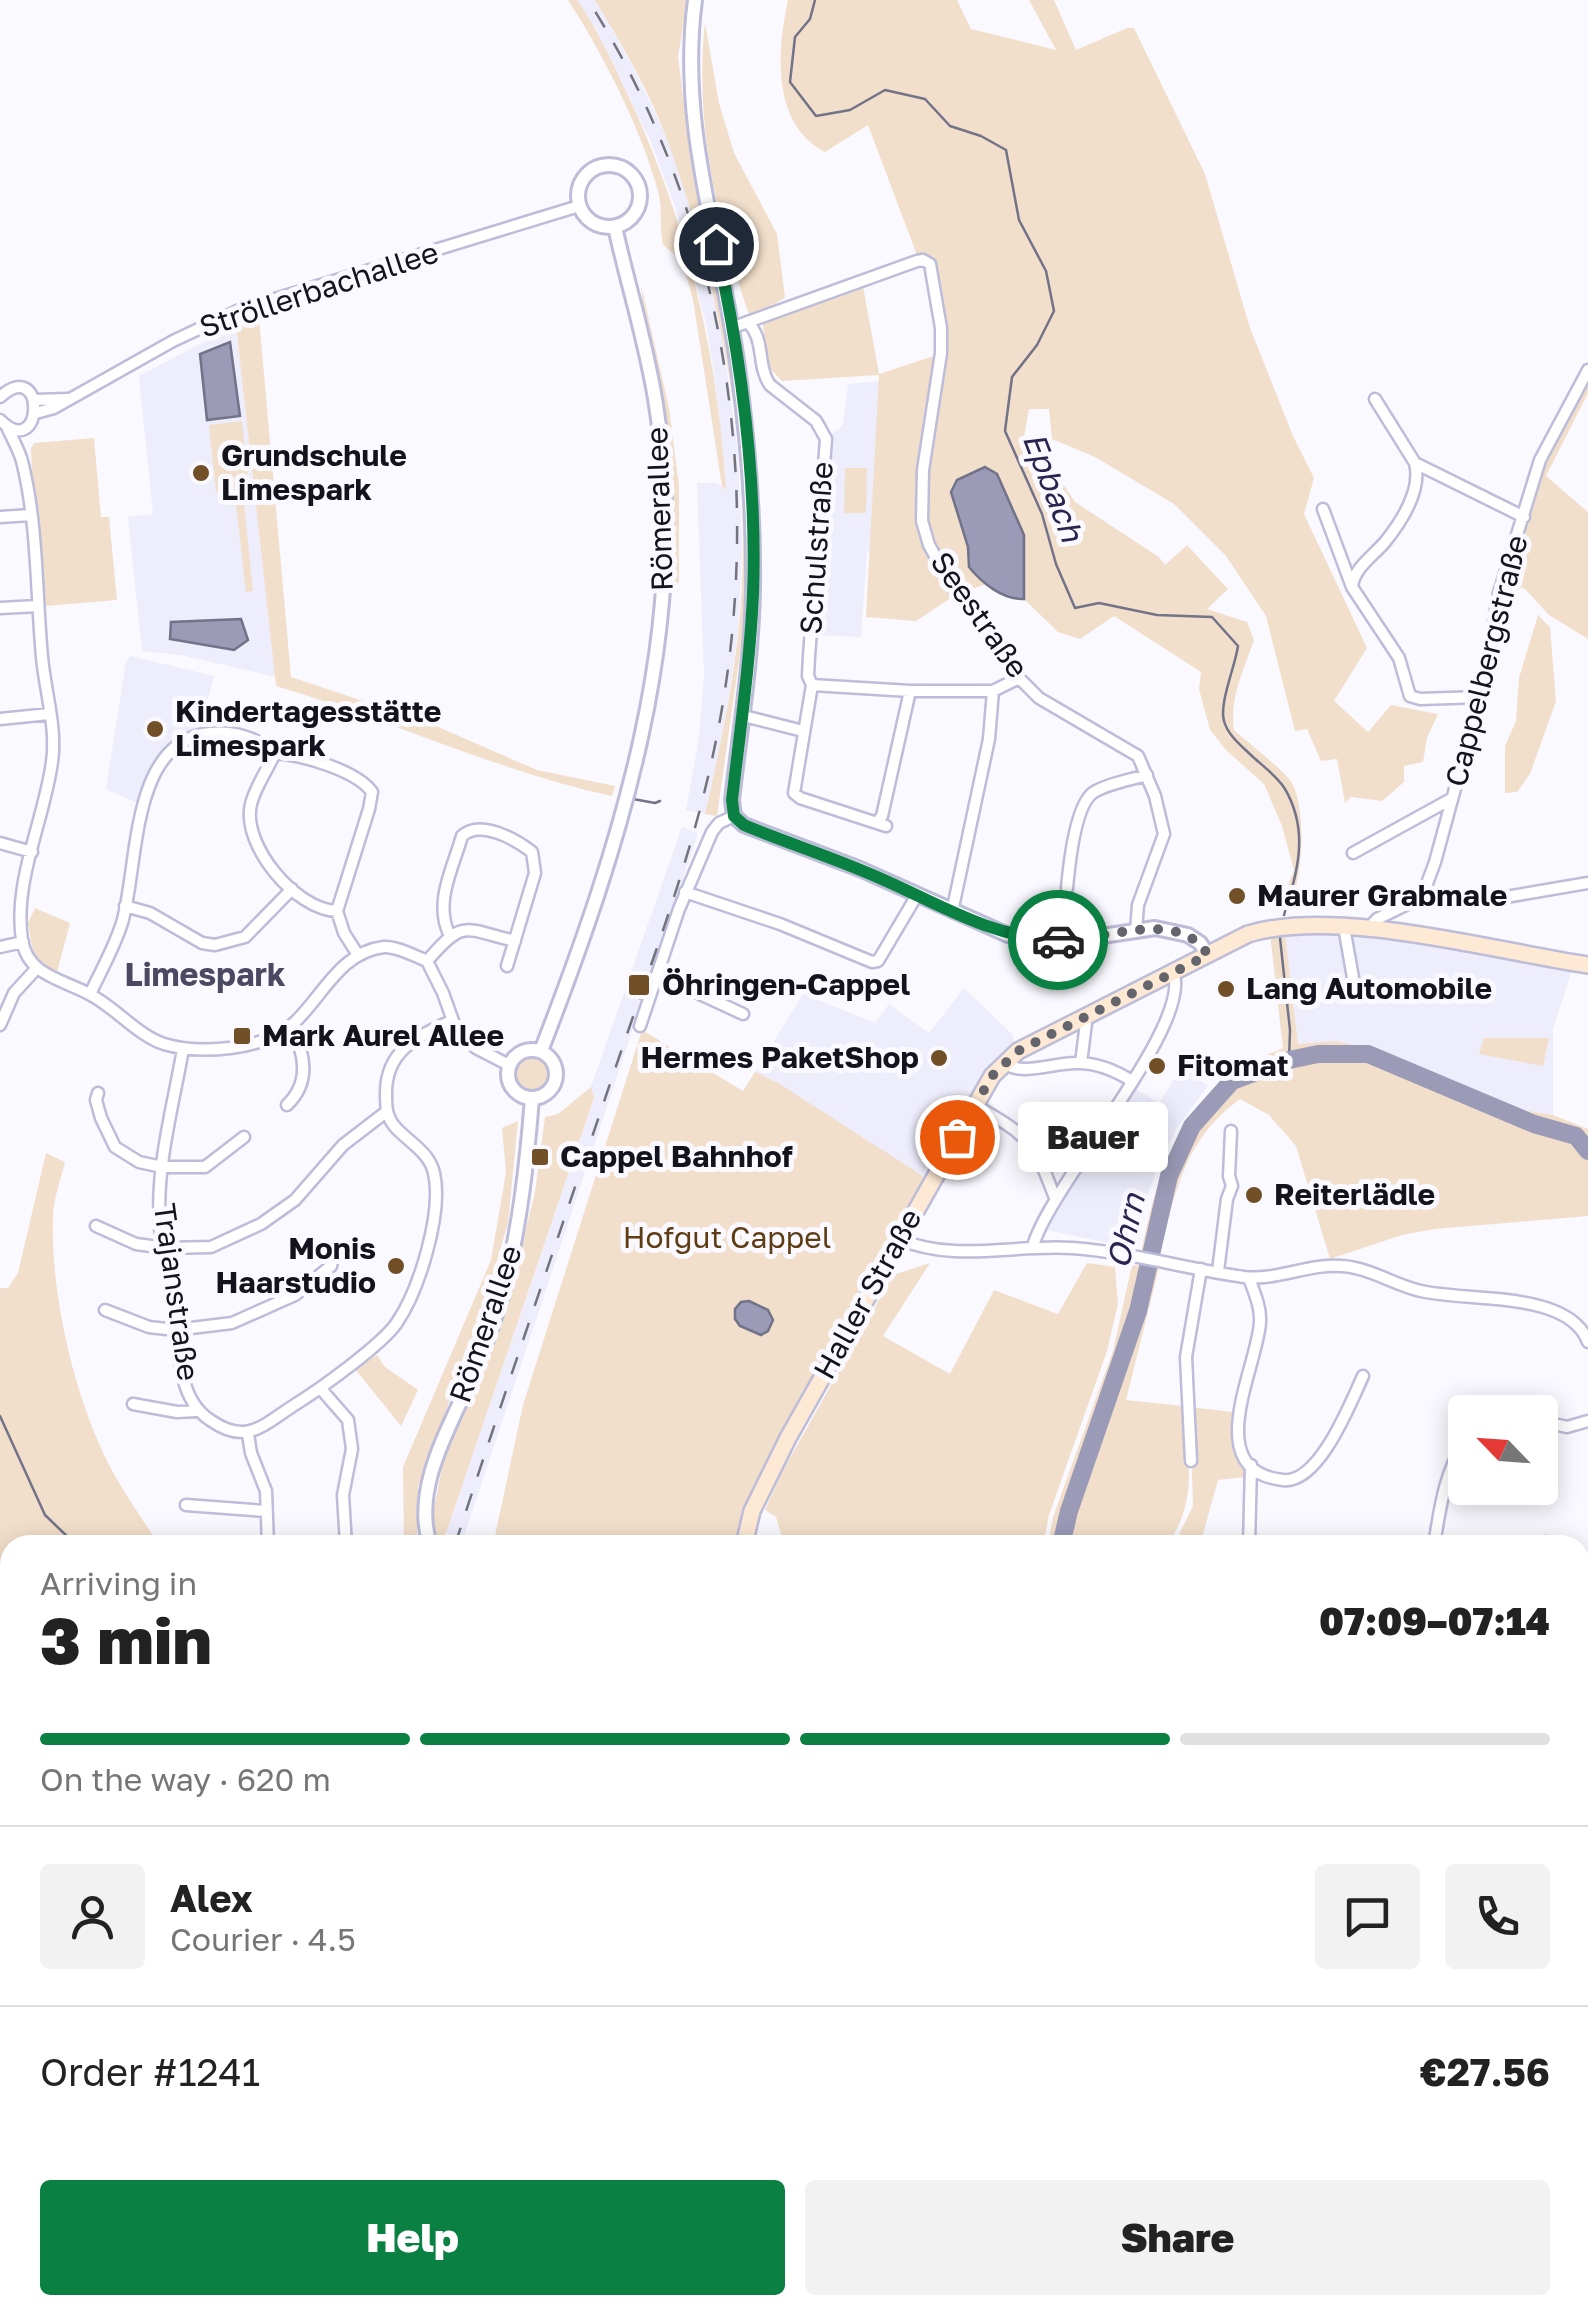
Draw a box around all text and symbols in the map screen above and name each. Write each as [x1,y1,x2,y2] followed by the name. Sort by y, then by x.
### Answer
[674,202,759,287] pin
[689,217,744,272] icon: home
[195,233,443,345] street label: Ströllerbachallee
[638,426,680,592] street label: Römerallee
[1016,427,1093,548] water label: Epbach
[221,437,407,507] place label: Grundschule Limespark
[792,460,840,635] street label: Schulstraße
[190,462,212,484] marker: Grundschule Limespark
[1437,531,1535,790] street label: Cappelbergstraße
[923,545,1036,684] street label: Seestraße
[175,693,441,763] place label: Kindertagesstätte Limespark
[144,718,166,740] marker: Kindertagesstätte Limespark
[1257,877,1508,913] place label: Maurer Grabmale
[1226,885,1248,907] marker: Maurer Grabmale
[1008,890,1108,990] courier
[1031,913,1086,968] icon: car
[124,955,286,993] district label: Limespark
[662,966,910,1002] place label: Öhringen-Cappel
[1246,970,1492,1006] place label: Lang Automobile
[626,972,652,998] marker: Öhringen-Cappel
[1215,978,1237,1000] marker: Lang Automobile
[262,1017,504,1053] place label: Mark Aurel Allee
[231,1025,253,1047] marker: Mark Aurel Allee
[640,1039,919,1075] place label: Hermes PaketShop
[928,1047,950,1069] marker: Hermes PaketShop
[1177,1047,1289,1083] place label: Fitomat
[1146,1055,1168,1077] marker: Fitomat
[915,1095,1000,1180] pin
[1017,1102,1167,1172] callout: Bauer
[930,1110,985,1165] icon: bag
[1047,1118,1139,1156] text: Bauer
[560,1138,793,1174] place label: Cappel Bahnhof
[529,1146,551,1168] marker: Cappel Bahnhof
[1274,1176,1435,1212] place label: Reiterlädle
[1243,1184,1265,1206] marker: Reiterlädle
[1098,1188,1152,1272] water label: Ohrn
[147,1201,207,1383] street label: Trajanstraße
[806,1202,929,1385] street label: Haller Straße
[623,1219,831,1255] park label: Hofgut Cappel
[216,1230,376,1300] place label: Monis Haarstudio
[441,1240,529,1407] street label: Römerallee
[385,1255,407,1277] marker: Monis Haarstudio
[1448,1395,1558,1505] north arrow
[1448,1395,1558,1505] map controls
[40,1564,197,1602] text: Arriving in
[1319,1598,1550,1643] text: 07:09–07:14
[40,1600,212,1678] text: 3 min
[40,1760,331,1798] text: On the way · 620 m
[40,1864,145,1969] button: person
[1315,1864,1420,1969] button: chat
[1445,1864,1550,1969] button: phone
[170,1875,253,1920] text: Alex
[170,1920,356,1958] text: Courier · 4.5
[40,2049,260,2094] text: Order #1241
[1420,2049,1550,2094] text: €27.56
[40,2180,785,2295] button: Help
[805,2180,1550,2295] button: Share

